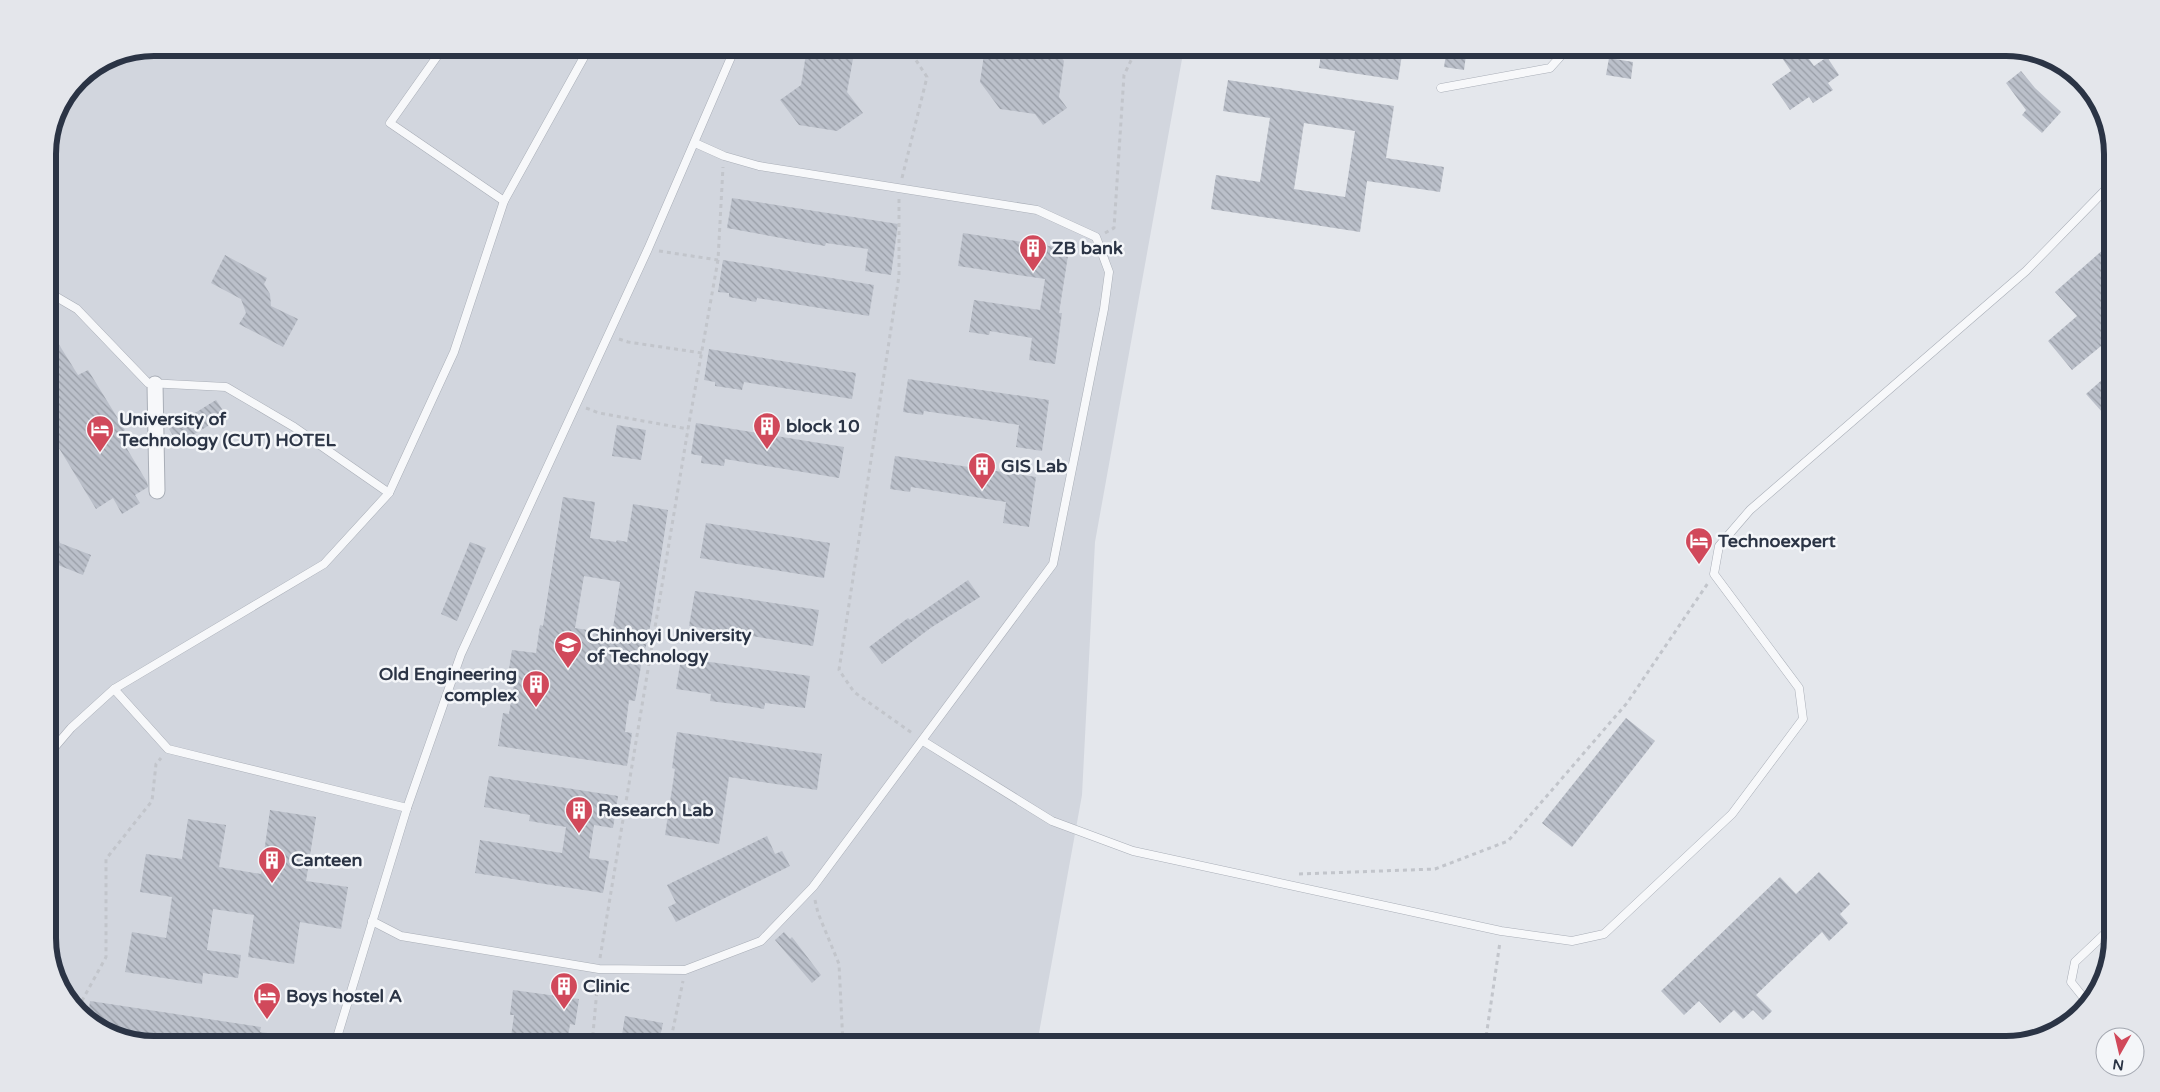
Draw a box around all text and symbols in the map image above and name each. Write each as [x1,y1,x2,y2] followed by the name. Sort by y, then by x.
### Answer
[1018,233,1048,272] building icon: ZB bank
[1052,237,1123,259] place label: ZB bank
[118,408,336,451] place label: University of Technology (CUT) HOTEL
[752,411,782,450] building icon: block 10
[85,414,115,453] hotel icon: University of Technology (CUT) HOTEL
[786,415,859,437] place label: block 10
[967,451,997,490] building icon: GIS Lab
[1001,455,1067,477] place label: GIS Lab
[1684,526,1714,565] hotel icon: Technoexpert
[1717,530,1836,552] place label: Technoexpert
[587,624,752,667] place label: Chinhoyi University of Technology
[553,630,583,669] school or university icon: Chinhoyi University of Technology
[379,663,517,706] place label: Old Engineering complex
[521,669,551,708] building icon: Old Engineering complex
[564,795,594,834] building icon: Research Lab
[598,799,714,821] place label: Research Lab
[257,845,287,884] building icon: Canteen
[291,849,362,871] place label: Canteen
[549,971,579,1010] building icon: Clinic
[583,975,630,997] place label: Clinic
[252,981,282,1020] hotel icon: Boys hostel A
[286,985,402,1007] place label: Boys hostel A
[2095,1027,2145,1077] north arrow
[2112,1055,2125,1074] text: N

